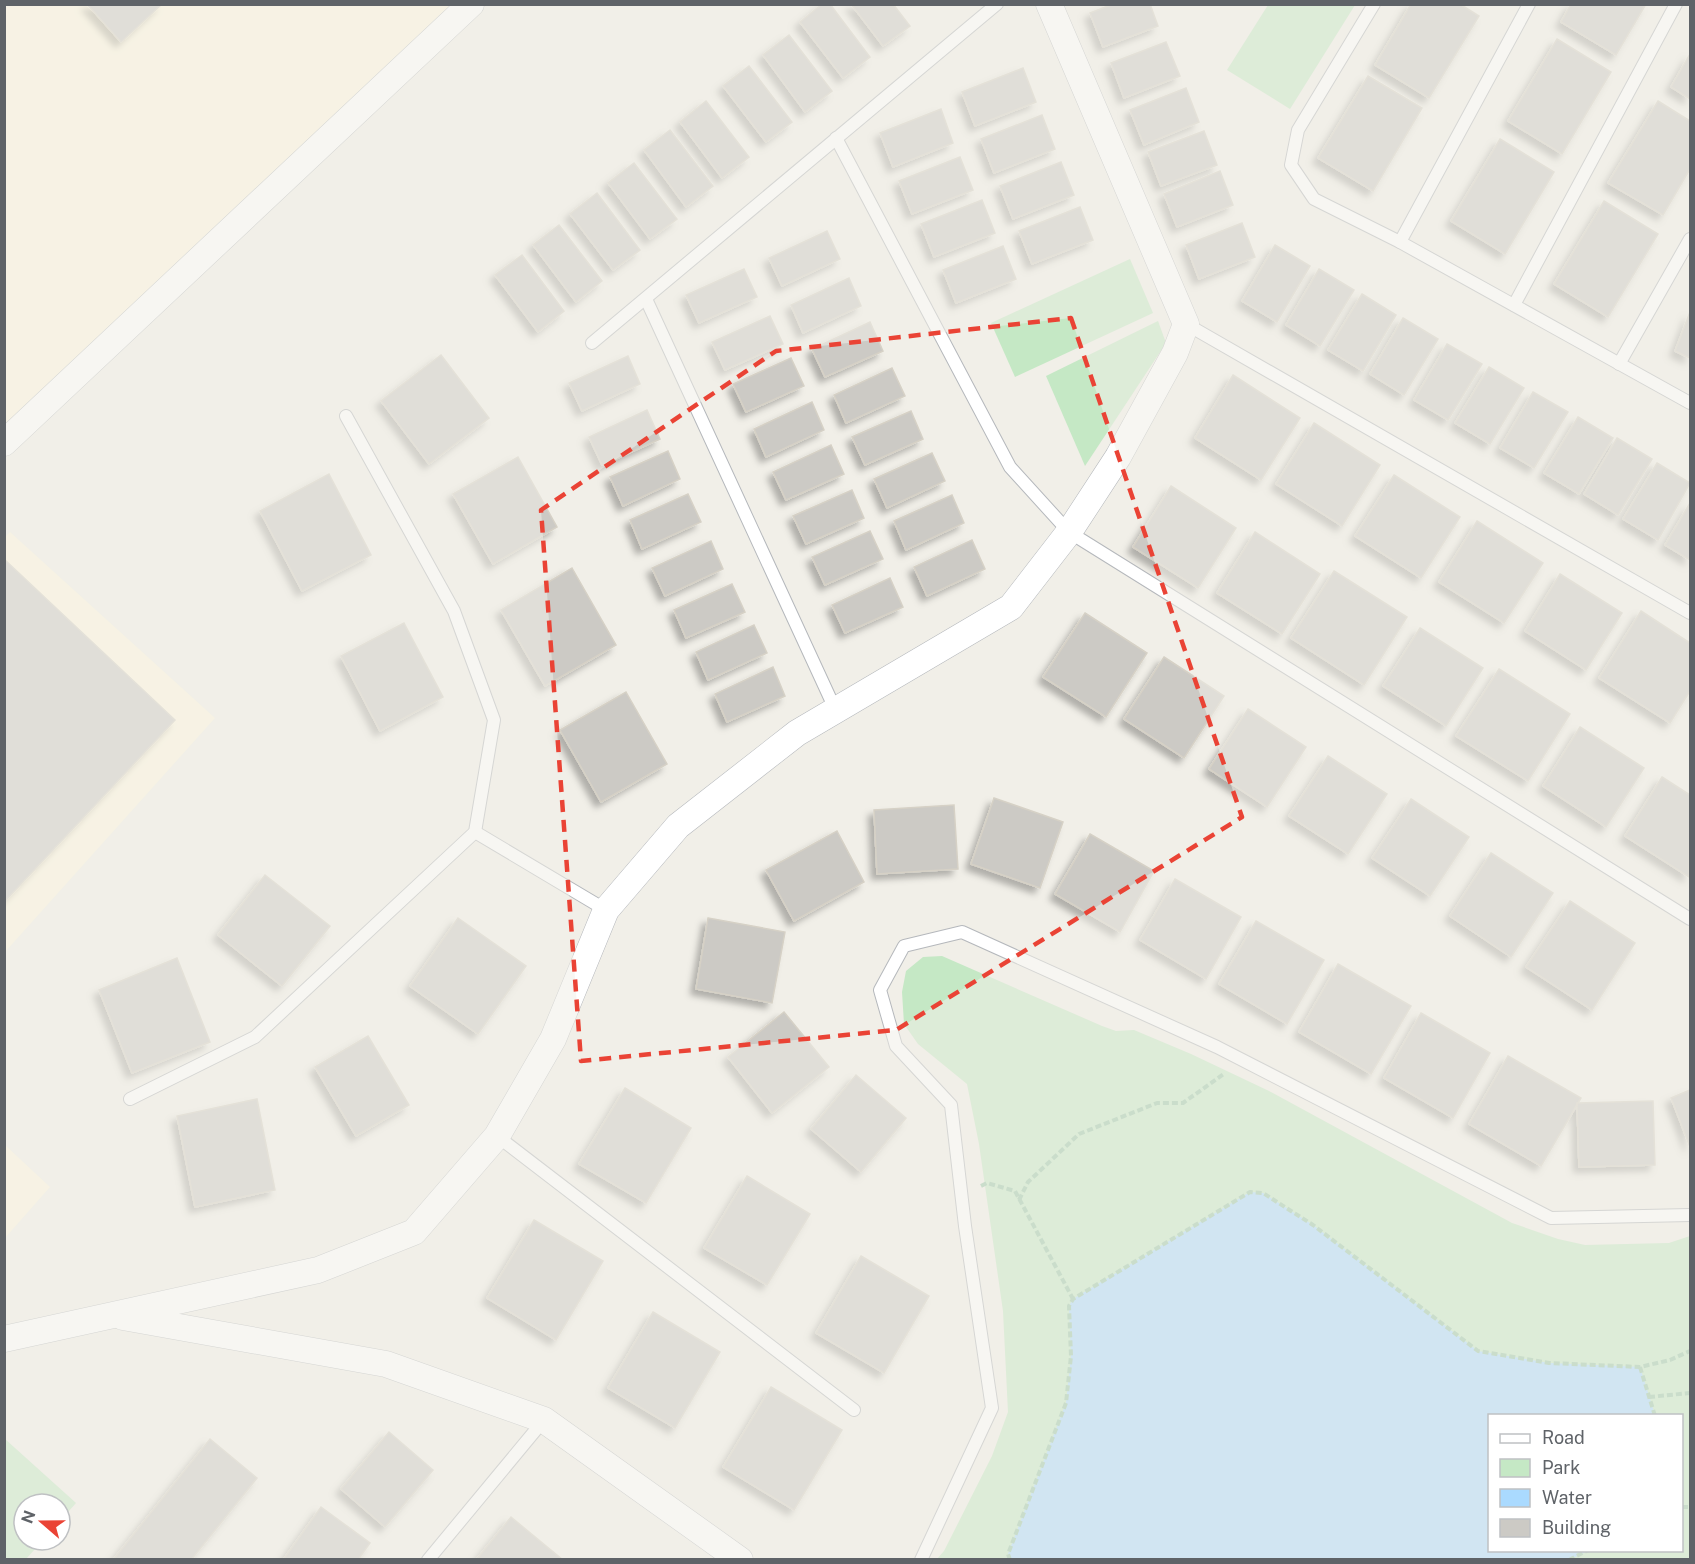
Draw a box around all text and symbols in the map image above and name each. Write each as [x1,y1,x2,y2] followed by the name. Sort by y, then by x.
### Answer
[1488,1414,1683,1552] legend
[1542,1427,1585,1448] text: Road
[1542,1457,1580,1478] text: Park
[1542,1487,1592,1508] text: Water
[12,1492,72,1552] north arrow
[17,1508,39,1526] text: N
[1542,1517,1611,1538] text: Building

